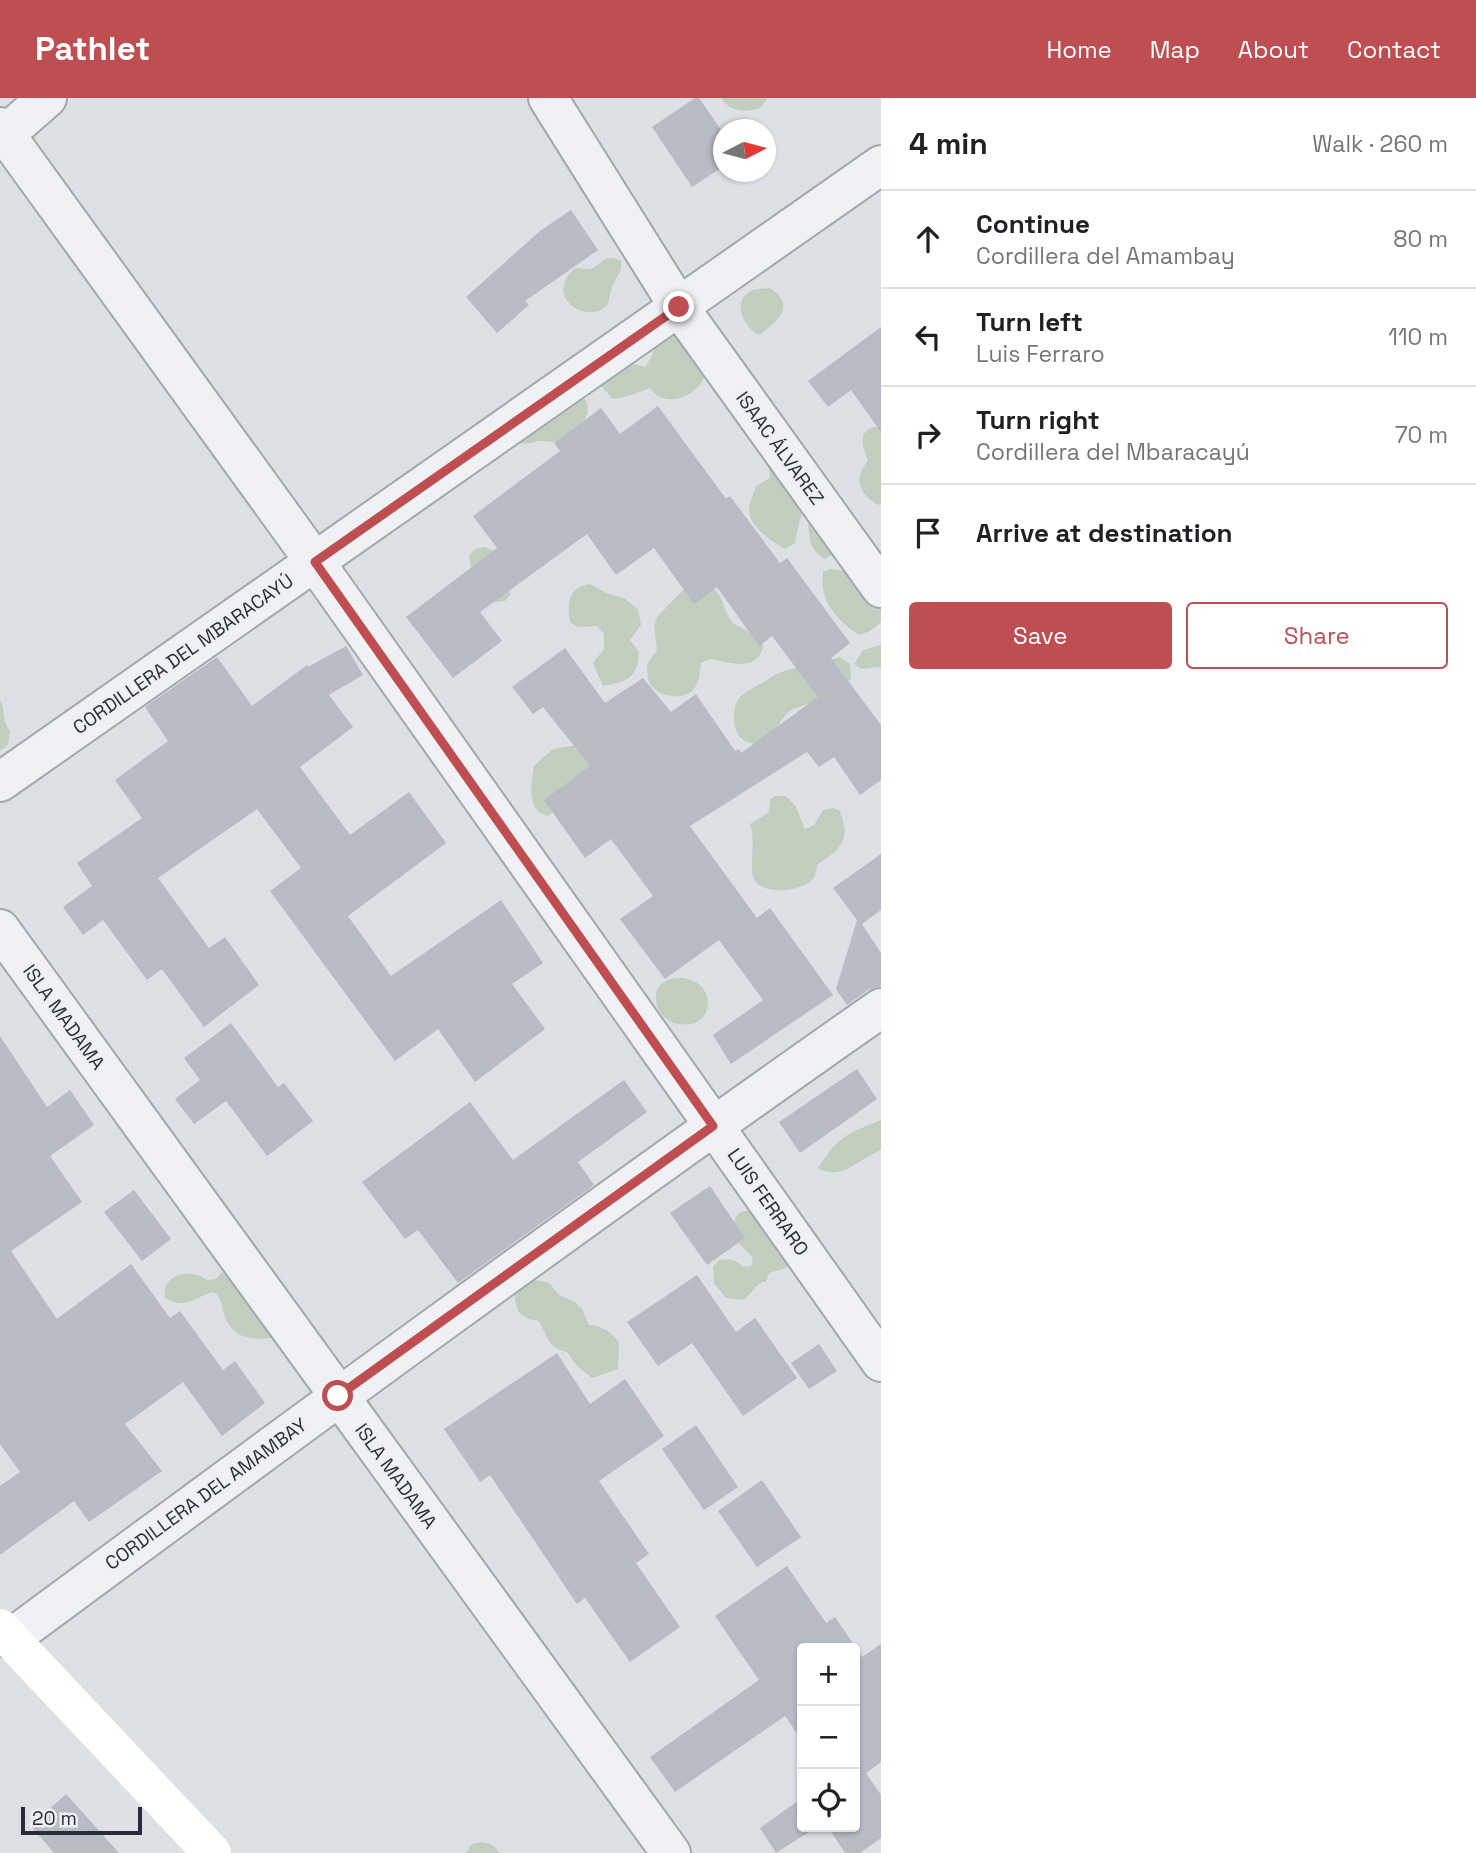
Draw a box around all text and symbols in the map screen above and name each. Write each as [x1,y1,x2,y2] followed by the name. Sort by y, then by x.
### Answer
[35,28,150,70] text: Pathlet
[1046,34,1112,65] text: Home
[1150,34,1200,65] text: Map
[1238,34,1309,65] text: About
[1347,34,1441,65] text: Contact
[713,119,776,182] north arrow
[909,124,988,163] text: 4 min
[1312,129,1448,159] text: Walk · 260 m
[976,207,1090,241] text: Continue
[909,220,947,258] icon: ahead
[1393,224,1448,254] text: 80 m
[976,241,1235,271] text: Cordillera del Amambay
[663,291,694,322] route end
[976,305,1083,339] text: Turn left
[909,318,947,356] icon: left
[1388,322,1448,352] text: 110 m
[976,339,1105,369] text: Luis Ferraro
[730,386,830,510] street label: ISAAC ÁLVAREZ
[976,403,1100,437] text: Turn right
[909,416,947,454] icon: right
[1395,420,1448,450] text: 70 m
[976,437,1250,467] text: Cordillera del Mbaracayú
[909,514,947,552] icon: arrive
[976,516,1233,550] text: Arrive at destination
[68,568,298,740] street label: CORDILLERA DEL MBARACAYÚ
[909,602,1172,669] button: Save
[1186,602,1448,669] button: Share
[17,959,111,1075] street label: ISLA MADAMA
[722,1143,814,1261] street label: LUIS FERRARO
[322,1380,353,1411] route start
[100,1412,312,1576] street label: CORDILLERA DEL AMAMBAY
[349,1418,443,1534] street label: ISLA MADAMA
[797,1643,860,1832] map controls
[797,1643,860,1706] button: +
[797,1706,860,1769] button: −
[797,1769,860,1832] button: locate
[21,1804,142,1836] scale bar
[32,1806,77,1831] text: 20 m

